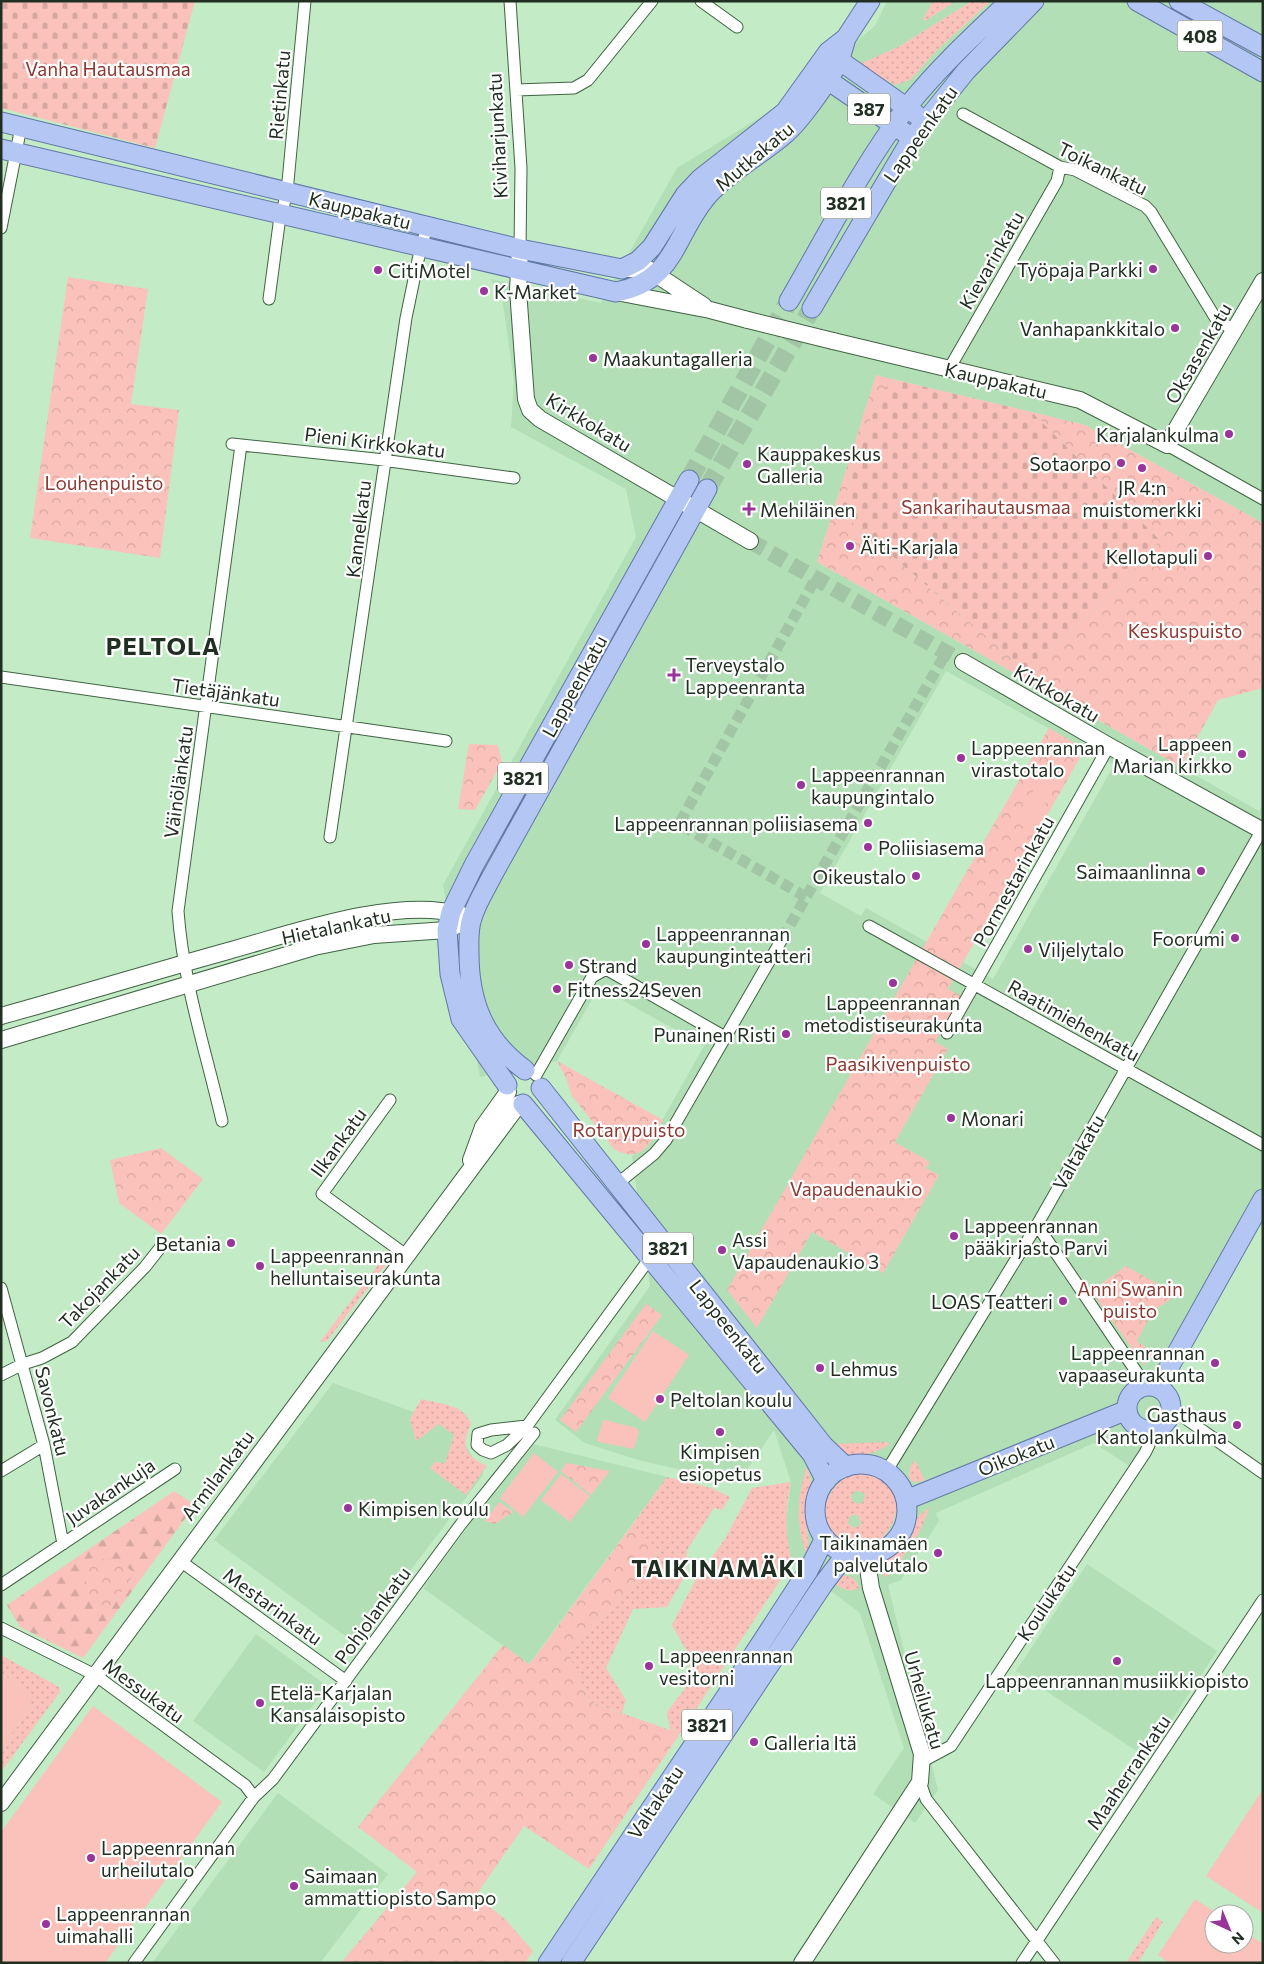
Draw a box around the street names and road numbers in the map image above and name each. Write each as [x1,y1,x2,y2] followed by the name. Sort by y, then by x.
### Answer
[1178,20,1222,52] road number: 408
[264,49,294,141] street label: Rietinkatu
[482,73,512,199] street label: Kiviharjunkatu
[878,81,962,187] street label: Lappeenkatu
[848,94,890,125] road number: 387
[710,117,798,195] street label: Mutkakatu
[1054,136,1152,200] street label: Toikankatu
[307,186,413,234] street label: Kauppakatu
[821,188,871,218] road number: 3821
[954,207,1028,313] street label: Kievarinkatu
[1160,298,1236,408] street label: Oksasenkatu
[943,357,1049,403] street label: Kauppakatu
[542,388,636,456] street label: Kirkkokatu
[303,422,447,462] street label: Pieni Kirkkokatu
[341,479,375,579] street label: Kannelkatu
[537,631,611,741] street label: Lappeenkatu
[1010,659,1104,727] street label: Kirkkokatu
[171,673,281,711] street label: Tietäjänkatu
[159,724,197,840] street label: Väinölänkatu
[498,762,548,794] road number: 3821
[968,812,1058,950] street label: Pormestarinkatu
[279,903,393,949] street label: Hietalankatu
[1004,974,1144,1066] street label: Raatimiehenkatu
[305,1103,371,1181] street label: Ilkankatu
[1047,1110,1109,1194] street label: Valtakatu
[643,1232,693,1264] road number: 3821
[54,1241,144,1333] street label: Takojankatu
[685,1274,773,1378] street label: Lappeenkatu
[31,1364,75,1458] street label: Savonkatu
[176,1426,258,1524] street label: Armilankatu
[974,1429,1058,1481] street label: Oikokatu
[61,1453,159,1529] street label: Juvakankuja
[1012,1559,1080,1645] street label: Koulukatu
[219,1562,327,1650] street label: Mestarinkatu
[329,1562,415,1668] street label: Pohjolankatu
[900,1648,950,1752] street label: Urheilukatu
[99,1653,189,1727] street label: Messukatu
[682,1710,732,1740] road number: 3821
[1081,1710,1175,1834] street label: Maaherrankatu
[622,1761,688,1843] street label: Valtakatu

